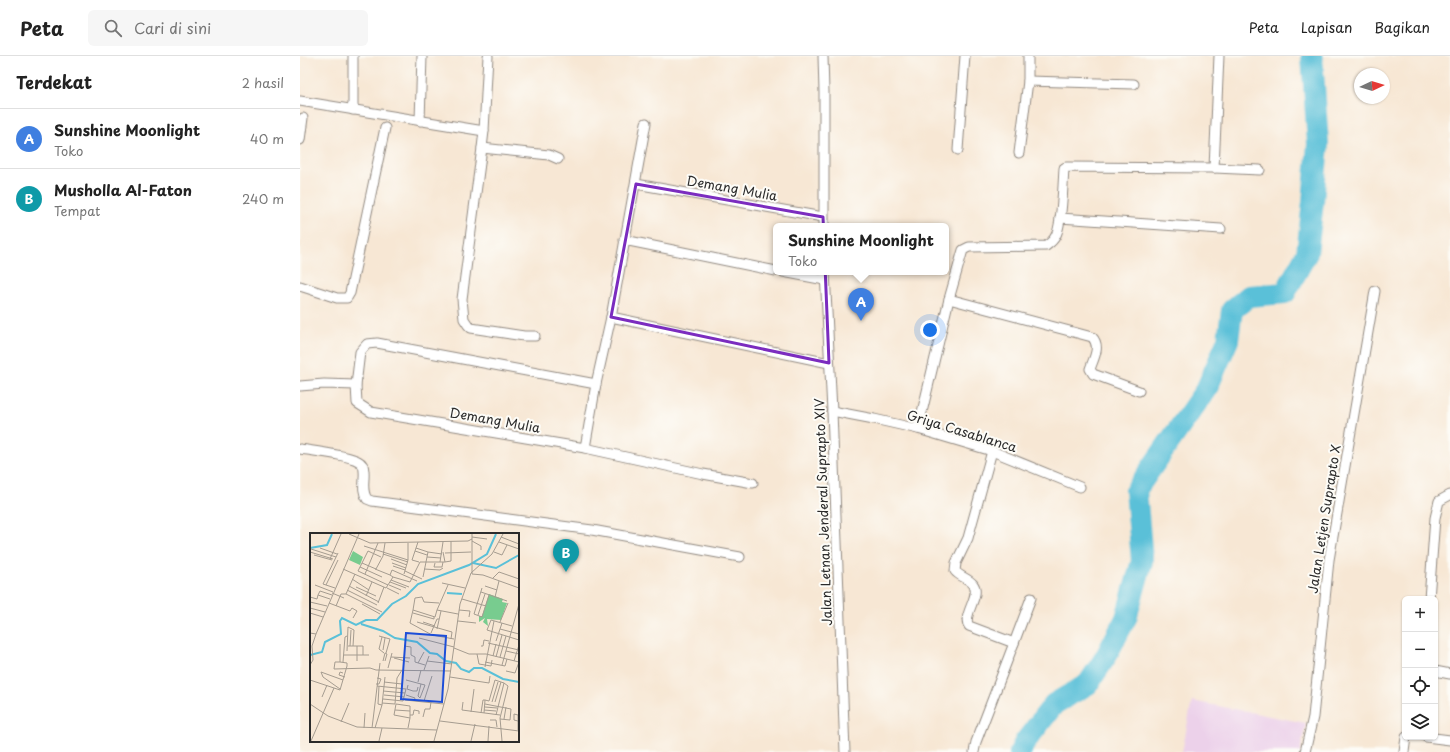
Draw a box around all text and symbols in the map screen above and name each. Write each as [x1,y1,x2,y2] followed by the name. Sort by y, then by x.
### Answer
[88,10,368,46] search box
[20,14,64,42] text: Peta
[134,16,211,39] text: Cari di sini
[102,17,124,39] icon: search
[1249,17,1279,38] text: Peta
[1301,17,1352,38] text: Lapisan
[1374,17,1430,38] text: Bagikan
[1354,68,1390,104] north arrow
[16,69,92,95] text: Terdekat
[242,73,284,92] text: 2 hasil
[54,118,200,141] text: Sunshine Moonlight
[24,129,34,148] text: A
[250,129,284,148] text: 40 m
[54,141,83,160] text: Toko
[685,170,779,205] street label: Demang Mulia
[54,178,192,201] text: Musholla Al-Faton
[25,189,33,208] text: B
[242,189,284,208] text: 240 m
[54,201,100,220] text: Tempat
[773,223,949,275] popup
[788,228,934,251] text: Sunshine Moonlight
[788,251,817,270] text: Toko
[848,288,874,321] pin: A
[920,320,940,340] your location
[809,398,836,626] street label: Jalan Letnan Jenderal Suprapto XIV
[448,402,542,437] street label: Demang Mulia
[905,405,1020,457] street label: Griya Casablanca
[1302,443,1345,595] street label: Jalan Letjen Suprapto X
[310,533,519,742] inset map
[553,539,579,572] pin: B
[1402,596,1438,740] map controls
[1402,596,1438,632] button: +
[1402,632,1438,668] button: −
[1402,668,1438,704] button: locate
[1402,704,1438,740] button: layers

